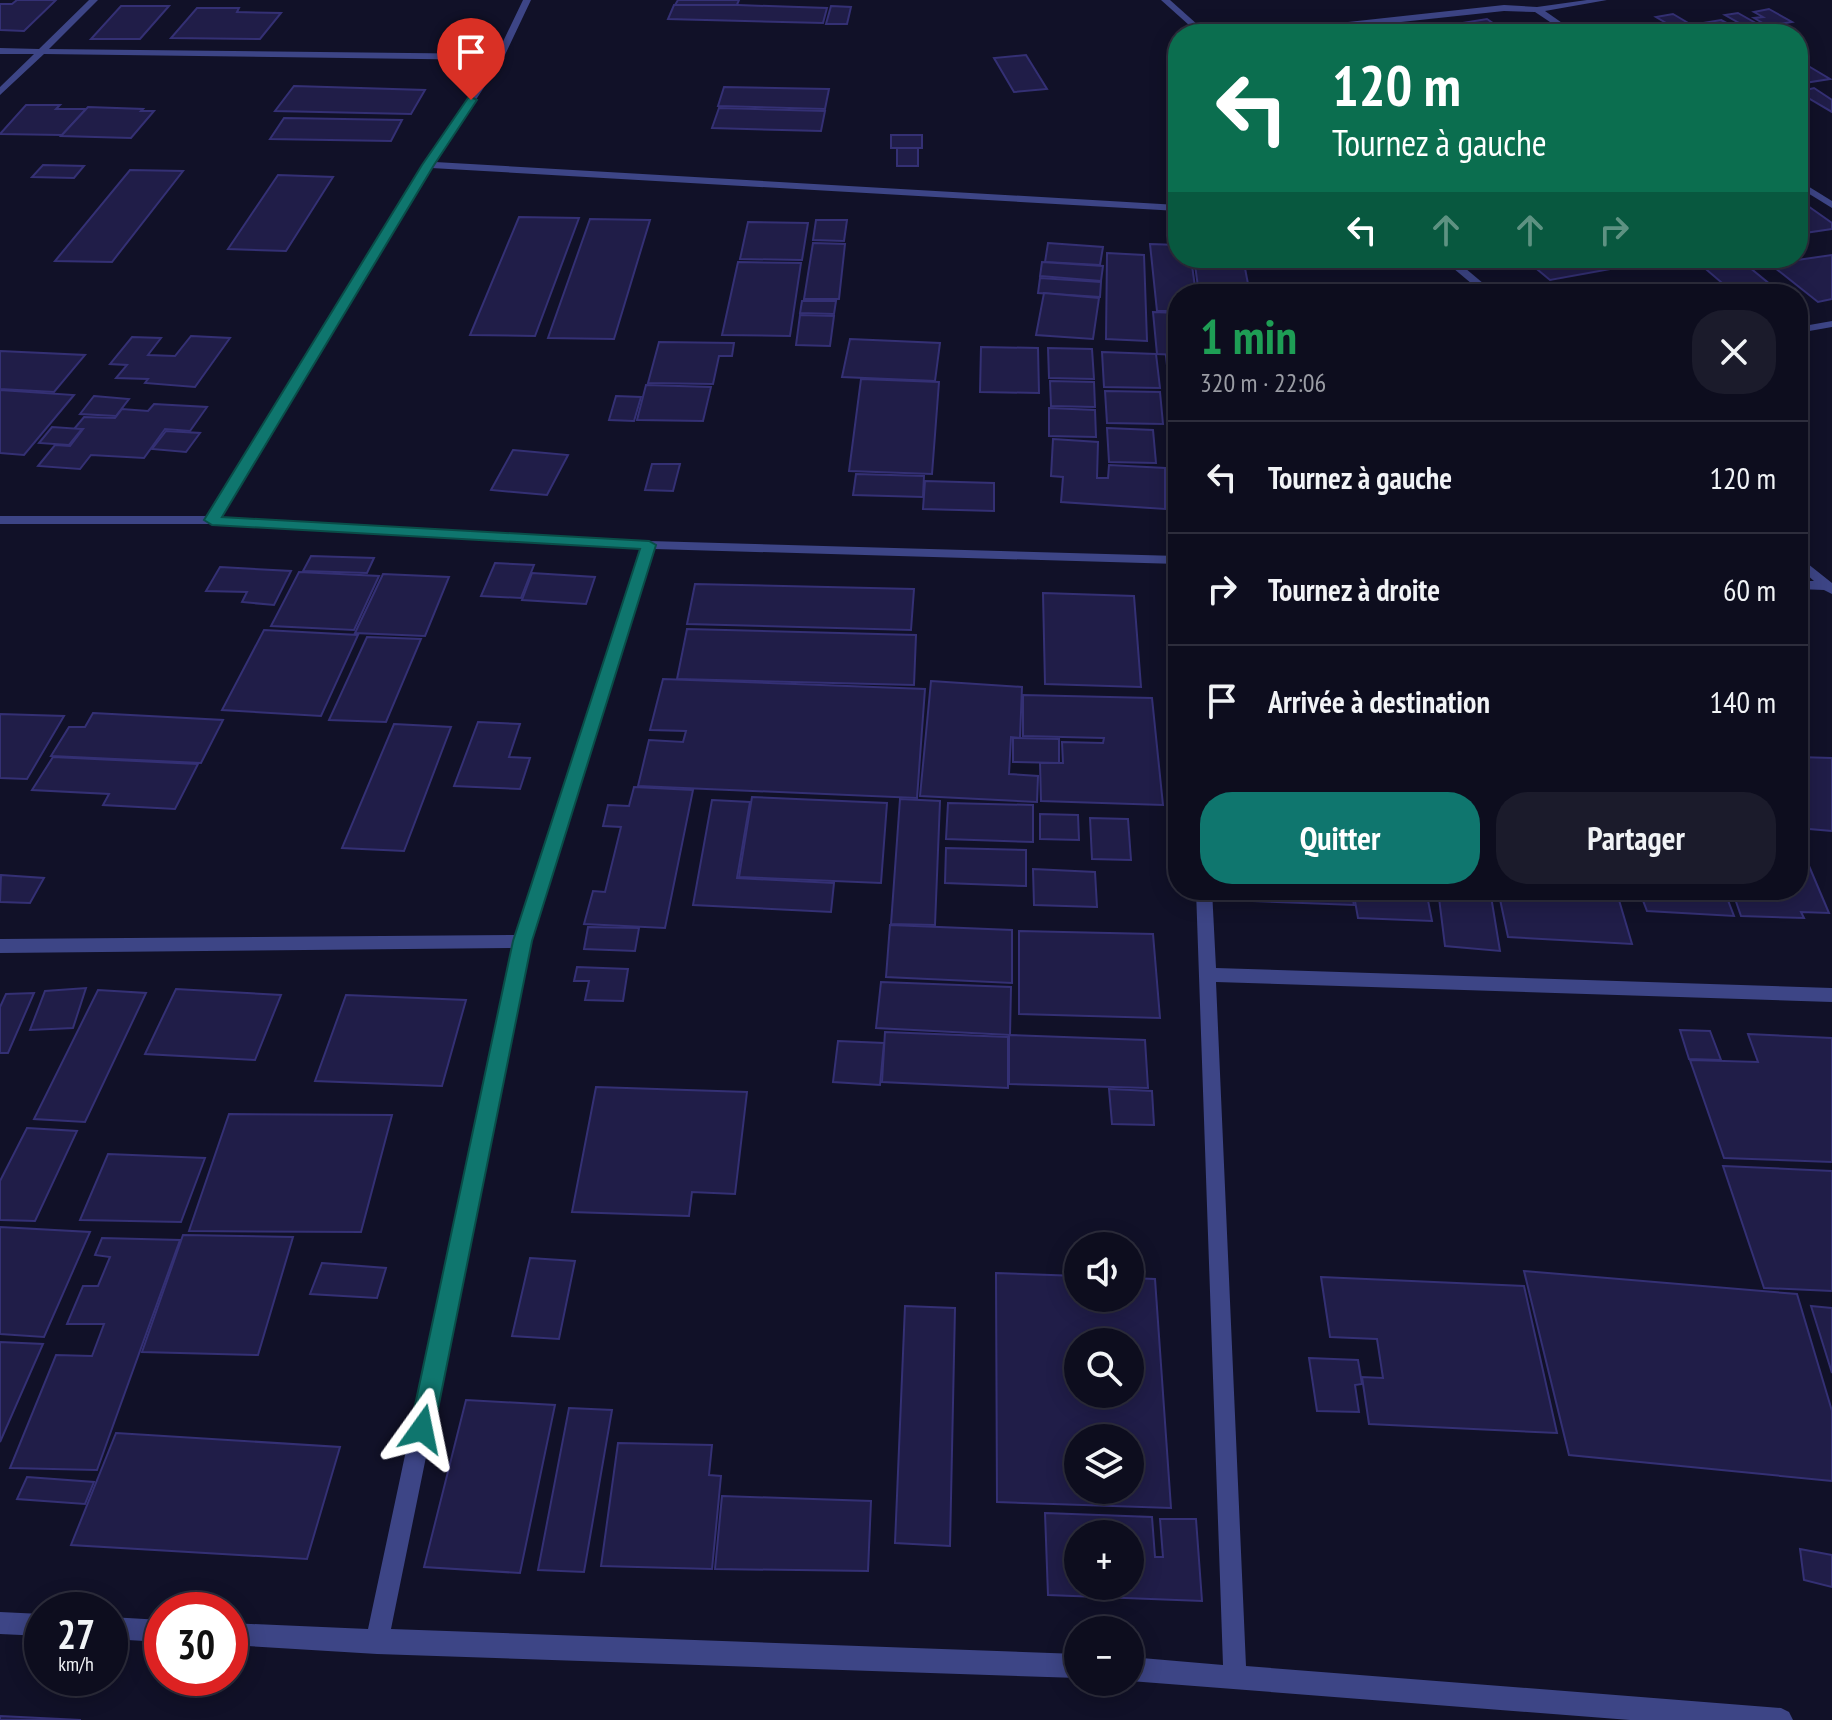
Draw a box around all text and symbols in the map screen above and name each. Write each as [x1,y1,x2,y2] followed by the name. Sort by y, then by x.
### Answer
[437,18,505,100] pin
[449,30,493,74] icon: arrive
[1332,49,1461,121] text: 120 m
[1200,56,1304,160] icon: left
[1332,119,1547,166] text: Tournez à gauche
[1340,208,1384,252] icon: left
[1424,208,1468,252] icon: ahead
[1508,208,1552,252] icon: ahead
[1592,208,1636,252] icon: right
[1200,305,1297,367] text: 1 min
[1692,310,1776,394] button: close
[1200,366,1326,399] text: 320 m · 22:06
[1200,455,1244,499] icon: left
[1268,458,1452,497] text: Tournez à gauche
[1710,458,1776,497] text: 120 m
[1200,567,1244,611] icon: right
[1268,570,1440,609] text: Tournez à droite
[1723,570,1776,609] text: 60 m
[1200,679,1244,723] icon: arrive
[1268,682,1490,721] text: Arrivée à destination
[1710,682,1776,721] text: 140 m
[1200,792,1480,884] button: Quitter
[1496,792,1776,884] button: Partager
[1064,1232,1144,1696] map controls
[1064,1232,1144,1312] button: sound
[1064,1328,1144,1408] button: search
[380,1387,464,1471] position arrow
[1064,1424,1144,1504] button: layers
[1064,1520,1144,1600] button: +
[144,1592,248,1696] speed limit sign: 30
[57,1608,95,1660] text: 27
[1064,1616,1144,1696] button: −
[58,1651,94,1677] text: km/h

